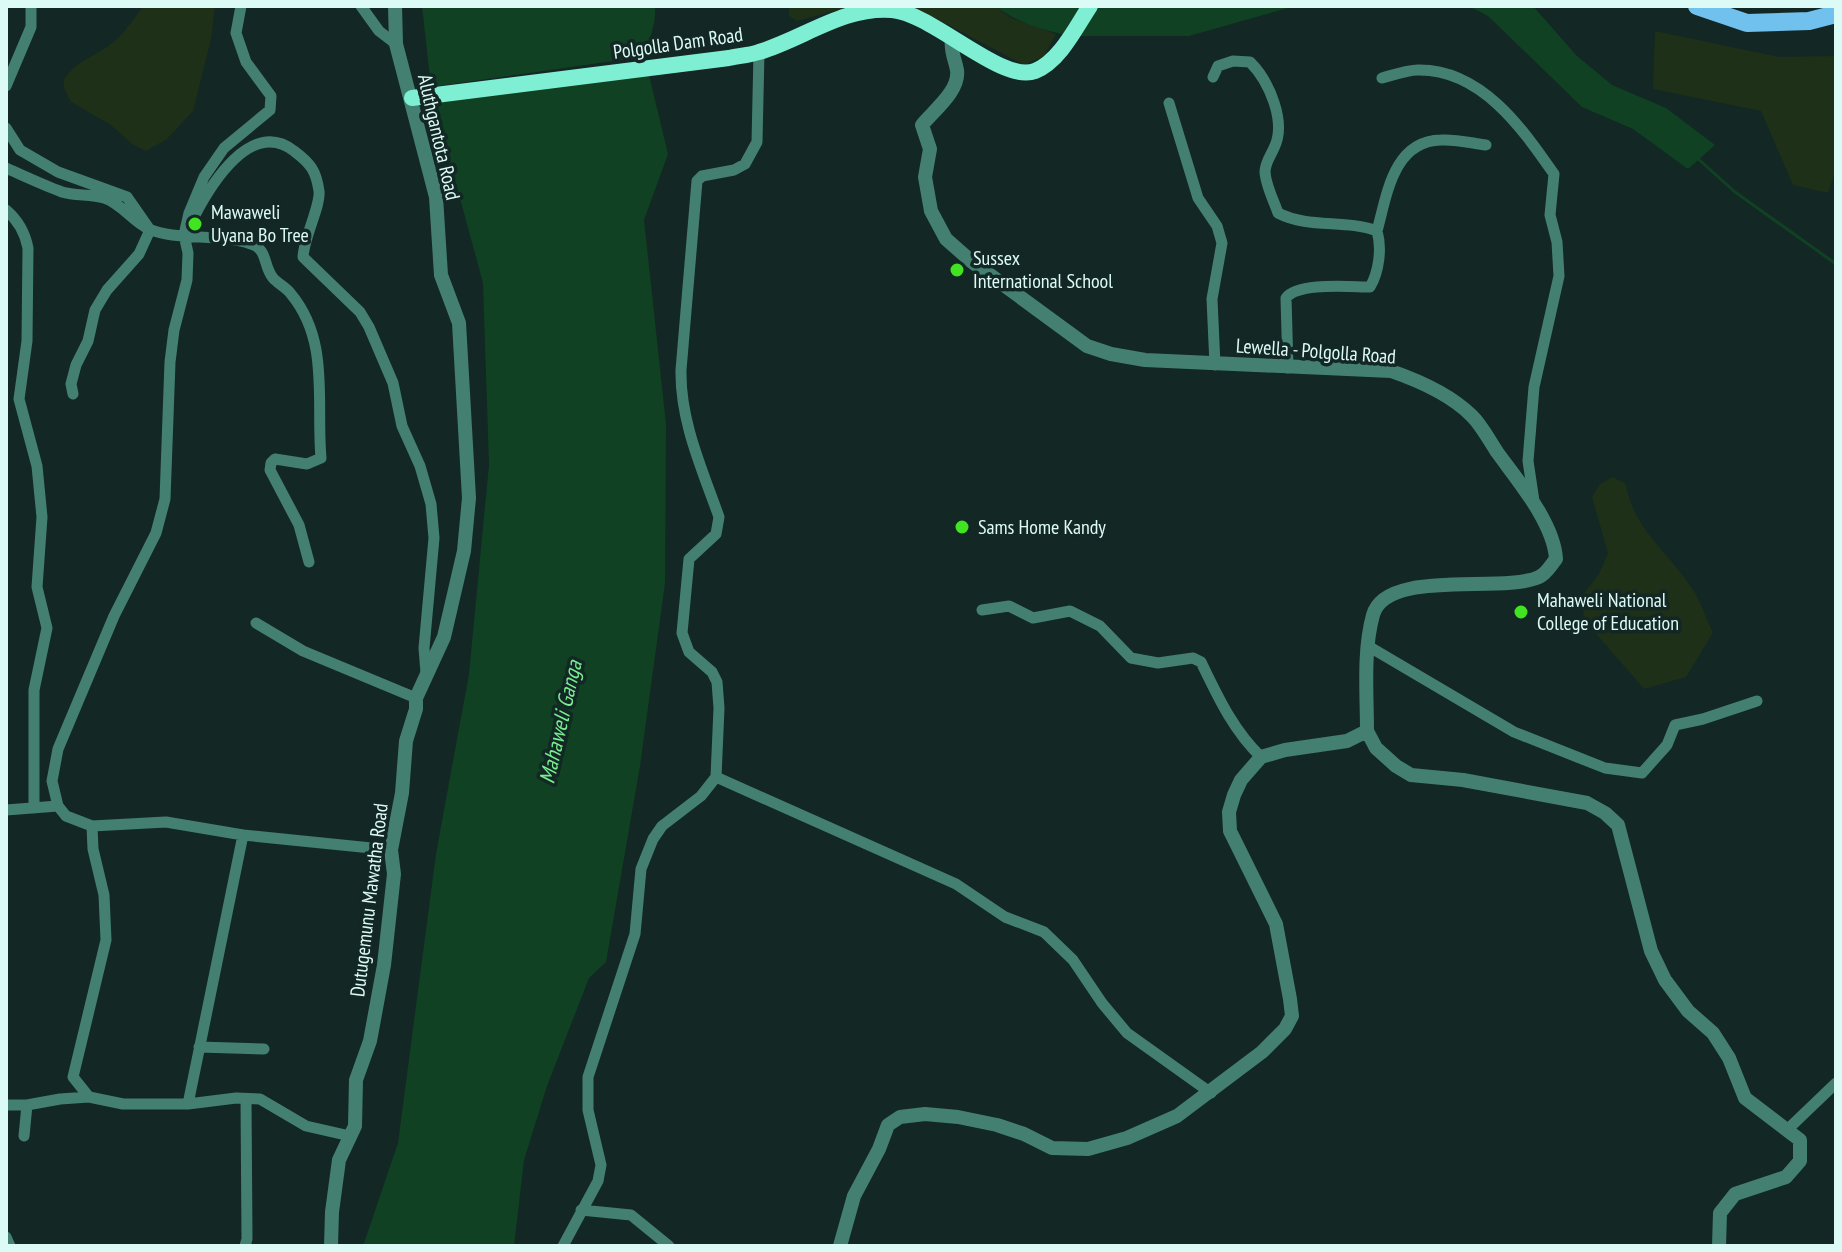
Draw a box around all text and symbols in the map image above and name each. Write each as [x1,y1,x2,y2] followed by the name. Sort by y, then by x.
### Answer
[612,21,744,65] street label: Polgolla Dam Road
[412,72,466,202] street label: Aluthgantota Road
[211,199,309,248] place label: Mawaweli Uyana Bo Tree
[186,215,204,233] marker: Mawaweli Uyana Bo Tree
[973,245,1113,294] place label: Sussex International School
[948,261,966,279] marker: Sussex International School
[1235,332,1397,370] street label: Lewella - Polgolla Road
[978,514,1106,540] place label: Sams Home Kandy
[953,518,971,536] marker: Sams Home Kandy
[1537,587,1679,636] place label: Mahaweli National College of Education
[1512,603,1530,621] marker: Mahaweli National College of Education
[532,657,588,786] water label: Mahaweli Ganga
[344,802,394,998] street label: Dutugemunu Mawatha Road

